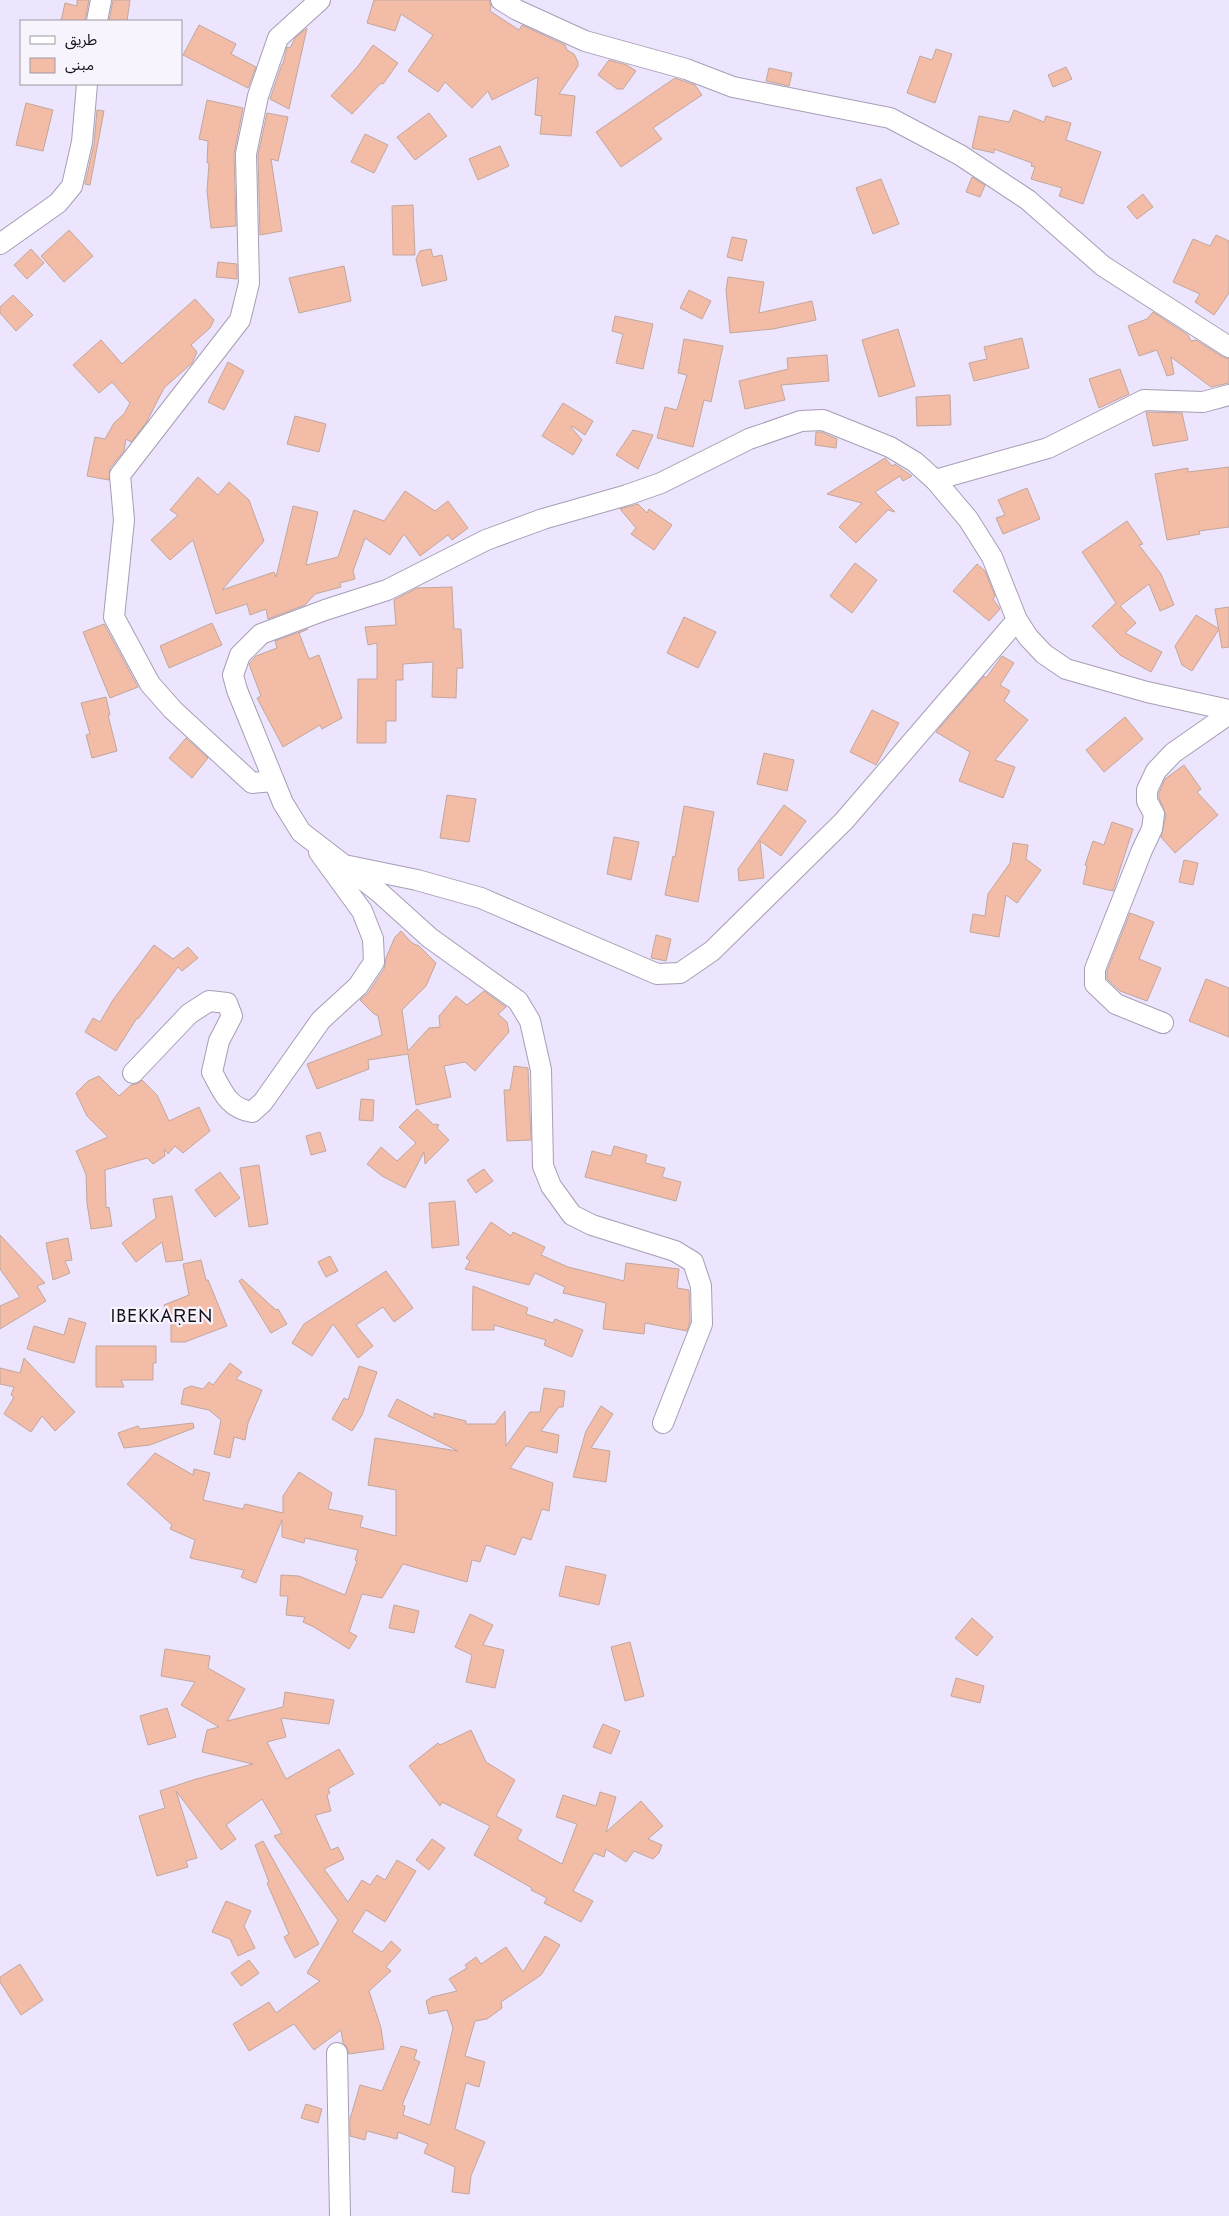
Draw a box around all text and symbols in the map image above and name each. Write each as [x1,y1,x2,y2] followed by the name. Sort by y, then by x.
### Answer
[20,20,182,85] legend
[65,29,97,51] text: طريق
[65,54,94,76] text: مبنى
[111,1303,213,1329] district label: IBEKKAṚEN

